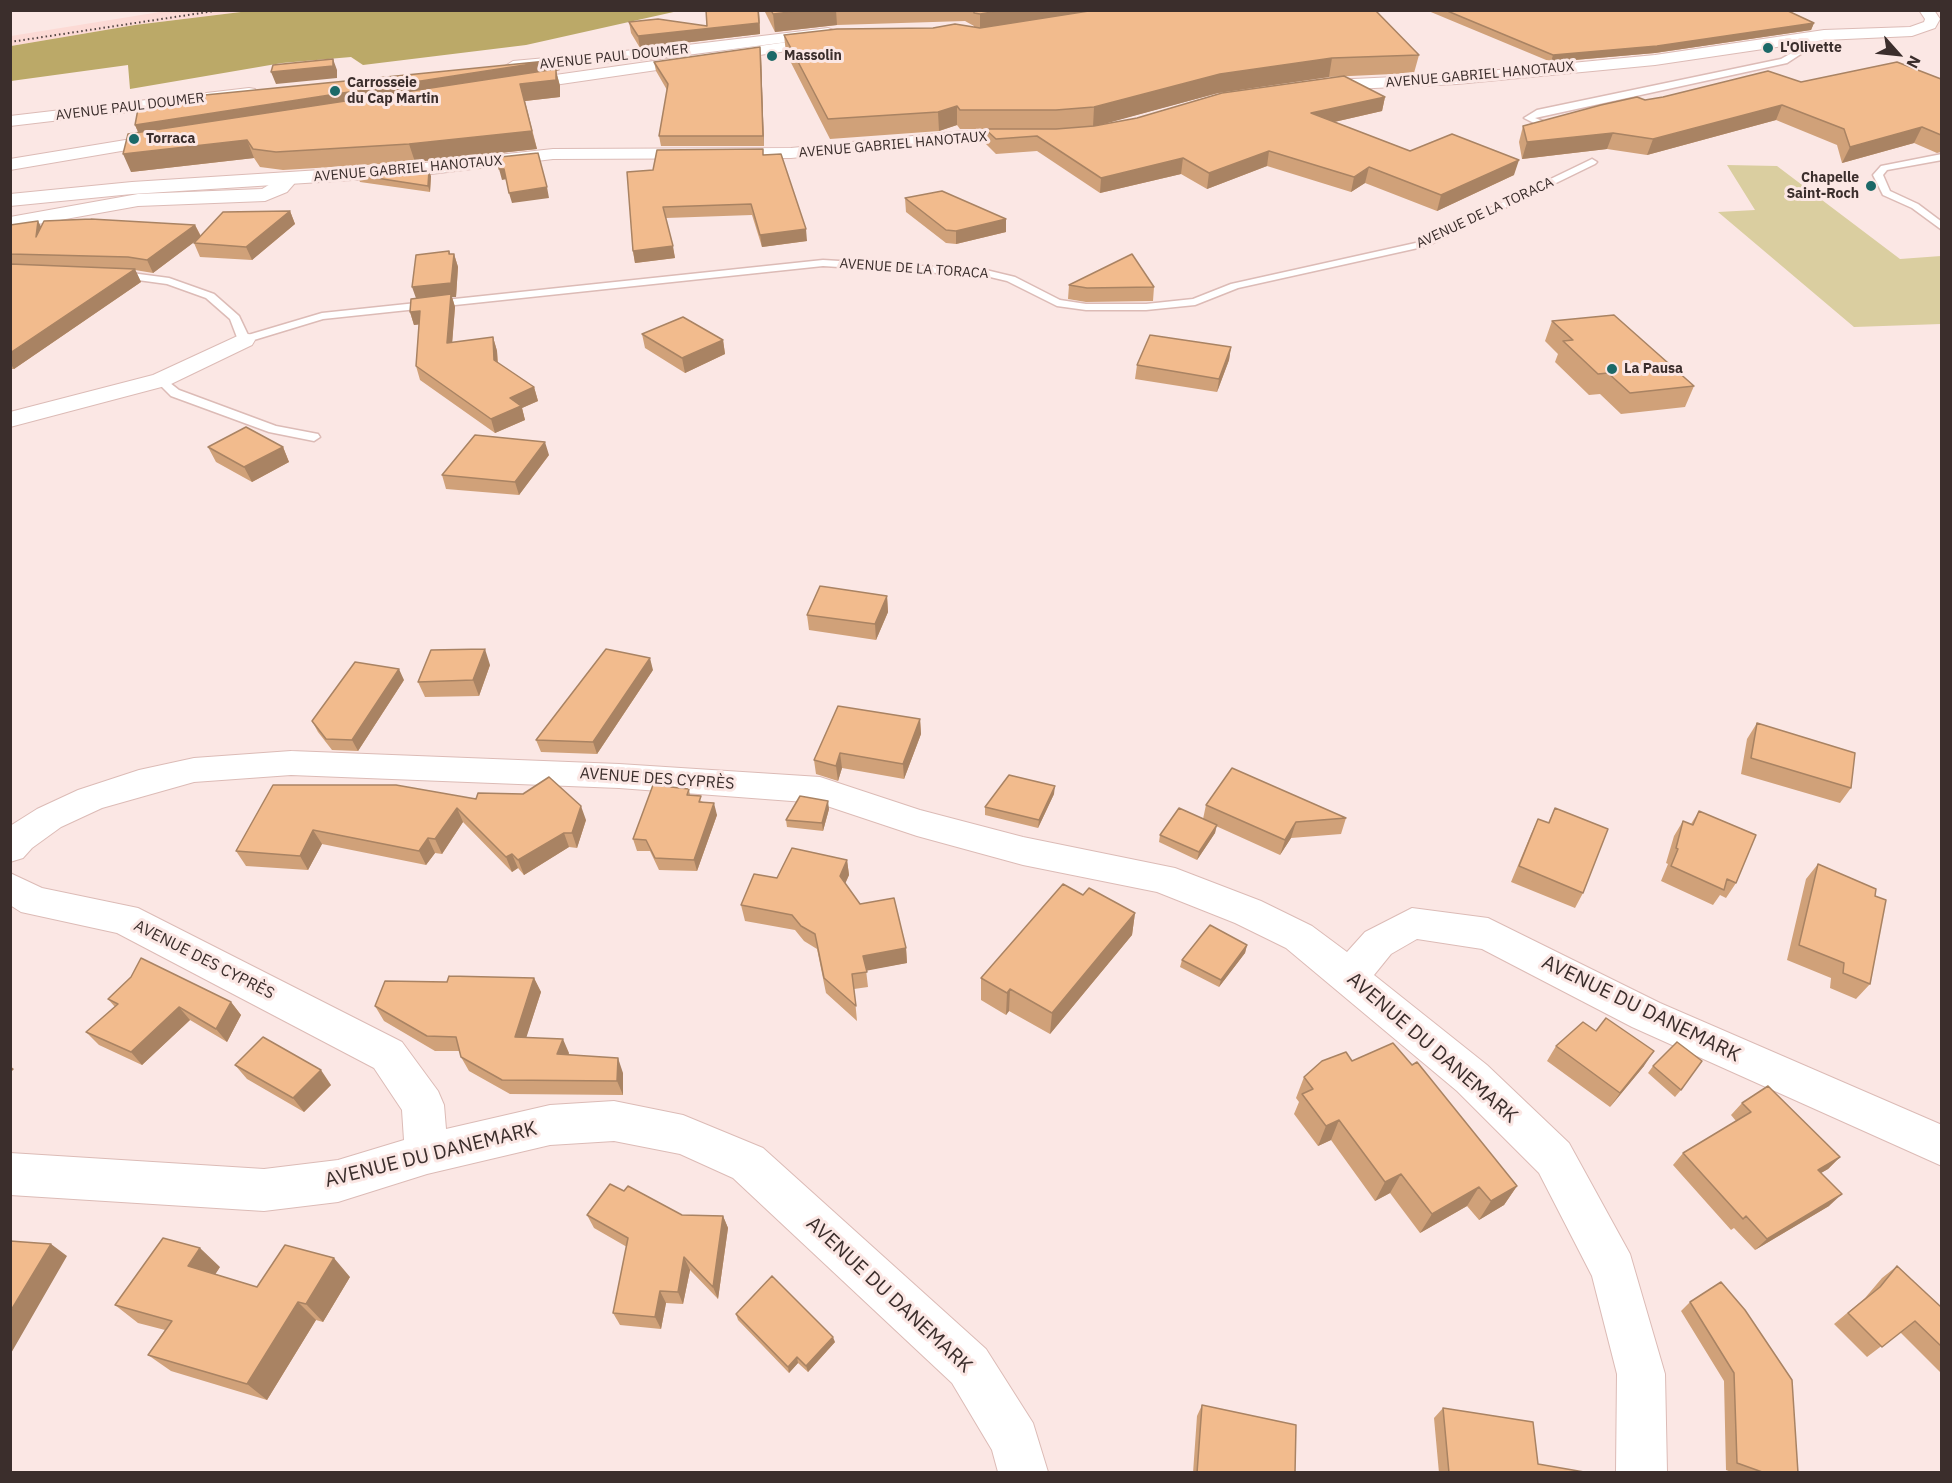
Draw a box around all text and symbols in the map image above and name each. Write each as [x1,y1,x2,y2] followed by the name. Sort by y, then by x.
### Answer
[1868,24,1928,84] north arrow
[1780,40,1842,56] place label: L'Olivette
[539,41,689,73] street label: AVENUE PAUL DOUMER
[1761,41,1775,55] marker: L'Olivette
[784,48,842,64] place label: Massolin
[765,49,779,63] marker: Massolin
[1902,52,1926,72] text: N
[1385,58,1575,92] street label: AVENUE GABRIEL HANOTAUX
[347,75,439,108] place label: Carrosseie du Cap Martin
[328,84,342,98] marker: Carrosseie du Cap Martin
[55,90,205,124] street label: AVENUE PAUL DOUMER
[798,128,988,162] street label: AVENUE GABRIEL HANOTAUX
[146,131,195,147] place label: Torraca
[127,132,141,146] marker: Torraca
[313,152,503,186] street label: AVENUE GABRIEL HANOTAUX
[1786,170,1859,202] place label: Chapelle Saint-Roch
[1414,174,1556,252] street label: AVENUE DE LA TORACA
[1864,179,1878,193] marker: Chapelle Saint-Roch
[839,255,989,283] street label: AVENUE DE LA TORACA
[1624,361,1683,377] place label: La Pausa
[1605,362,1619,376] marker: La Pausa
[579,764,735,794] street label: AVENUE DES CYPRÈS
[131,916,277,1004] street label: AVENUE DES CYPRÈS
[1538,950,1744,1068] street label: AVENUE DU DANEMARK
[1342,967,1522,1129] street label: AVENUE DU DANEMARK
[322,1117,540,1193] street label: AVENUE DU DANEMARK
[801,1212,977,1378] street label: AVENUE DU DANEMARK

